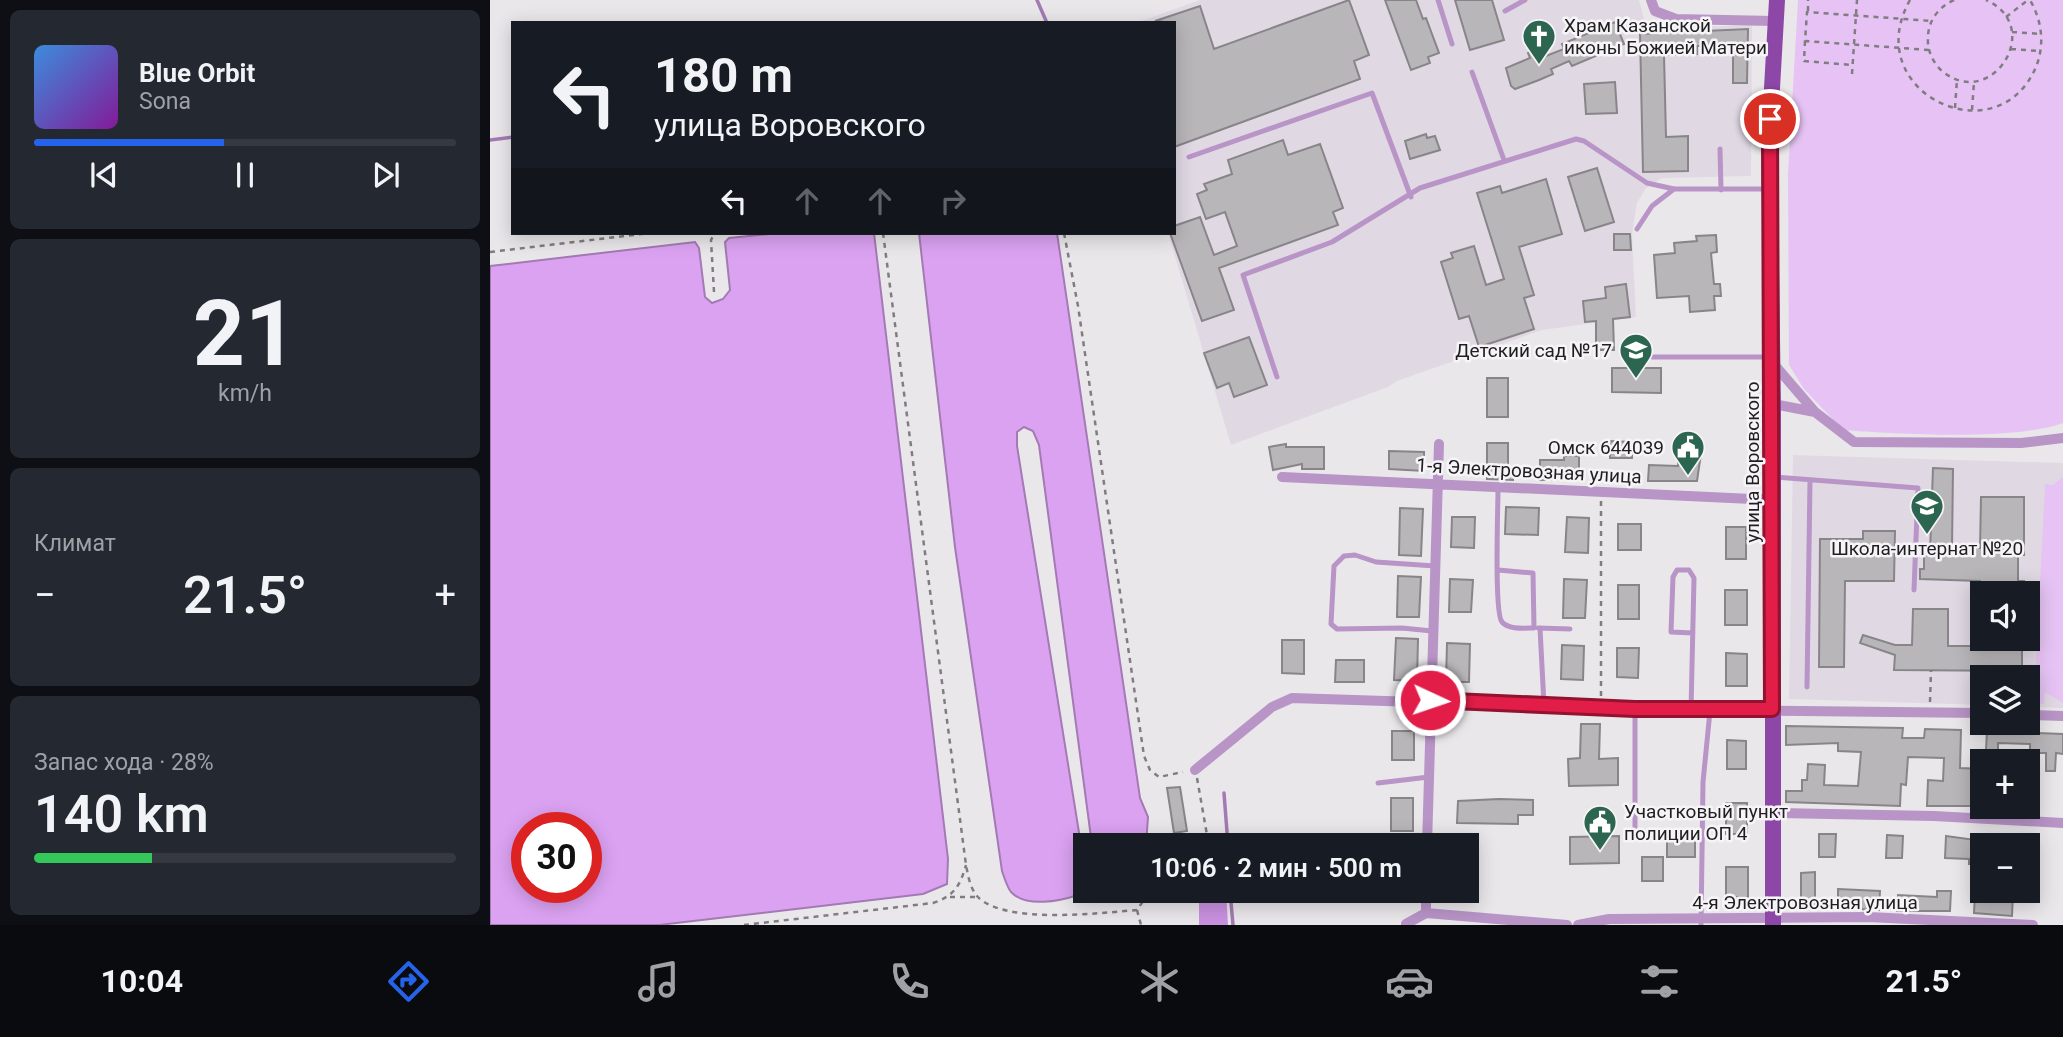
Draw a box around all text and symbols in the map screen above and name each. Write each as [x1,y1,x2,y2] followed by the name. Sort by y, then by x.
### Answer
[1564,14,1767,59] place label: Храм Казанской иконы Божией Матери
[1520,17,1558,66] church icon: Храм Казанской иконы Божией Матери
[654,47,793,104] text: 180 m
[539,49,630,140] icon: left
[139,58,255,88] text: Blue Orbit
[139,88,191,115] text: Sona
[1740,89,1800,149] pin
[1751,100,1789,138] icon: arrive
[654,106,926,144] text: улица Воровского
[85,156,123,194] icon: previous
[226,156,264,194] icon: pause
[367,156,405,194] icon: next
[715,182,753,220] icon: left
[788,182,826,220] icon: ahead
[861,182,899,220] icon: ahead
[934,182,972,220] icon: right
[193,281,297,387] text: 21
[1617,331,1655,380] school or university icon: Детский сад №17
[1455,339,1612,362] place label: Детский сад №17
[218,380,272,407] text: km/h
[1741,381,1764,543] street label: улица Воровского
[1669,428,1707,477] public building icon: Омск 644039
[1548,436,1664,459] place label: Омск 644039
[1416,454,1642,488] street label: 1-я Электровозная улица
[1908,487,1946,536] school or university icon: Школа-интернат №20
[34,530,116,557] text: Климат
[1831,537,2023,560] place label: Школа-интернат №20
[183,565,307,626] text: 21.5°
[34,573,56,617] text: −
[434,573,456,617] text: +
[1970,581,2040,903] map controls
[1970,581,2040,651] button: sound
[1393,663,1467,737] position arrow
[1970,665,2040,735] button: layers
[34,749,214,776] text: Запас хода · 28%
[1970,749,2040,819] button: +
[34,784,209,845] text: 140 km
[1624,800,1788,845] place label: Участковый пункт полиции ОП 4
[1581,803,1619,852] public building icon: Участковый пункт полиции ОП 4
[511,812,602,903] speed limit sign: 30
[1970,833,2040,903] button: −
[1150,853,1402,883] text: 10:06 · 2 мин · 500 m
[1692,891,1918,914] street label: 4-я Электровозная улица
[384,957,433,1006] icon: directions
[634,957,683,1006] icon: music
[885,957,934,1006] icon: phone
[1135,957,1184,1006] icon: climate
[1385,957,1434,1006] icon: car
[1635,957,1684,1006] icon: filters
[101,962,183,1000] text: 10:04
[1885,962,1962,1000] text: 21.5°

